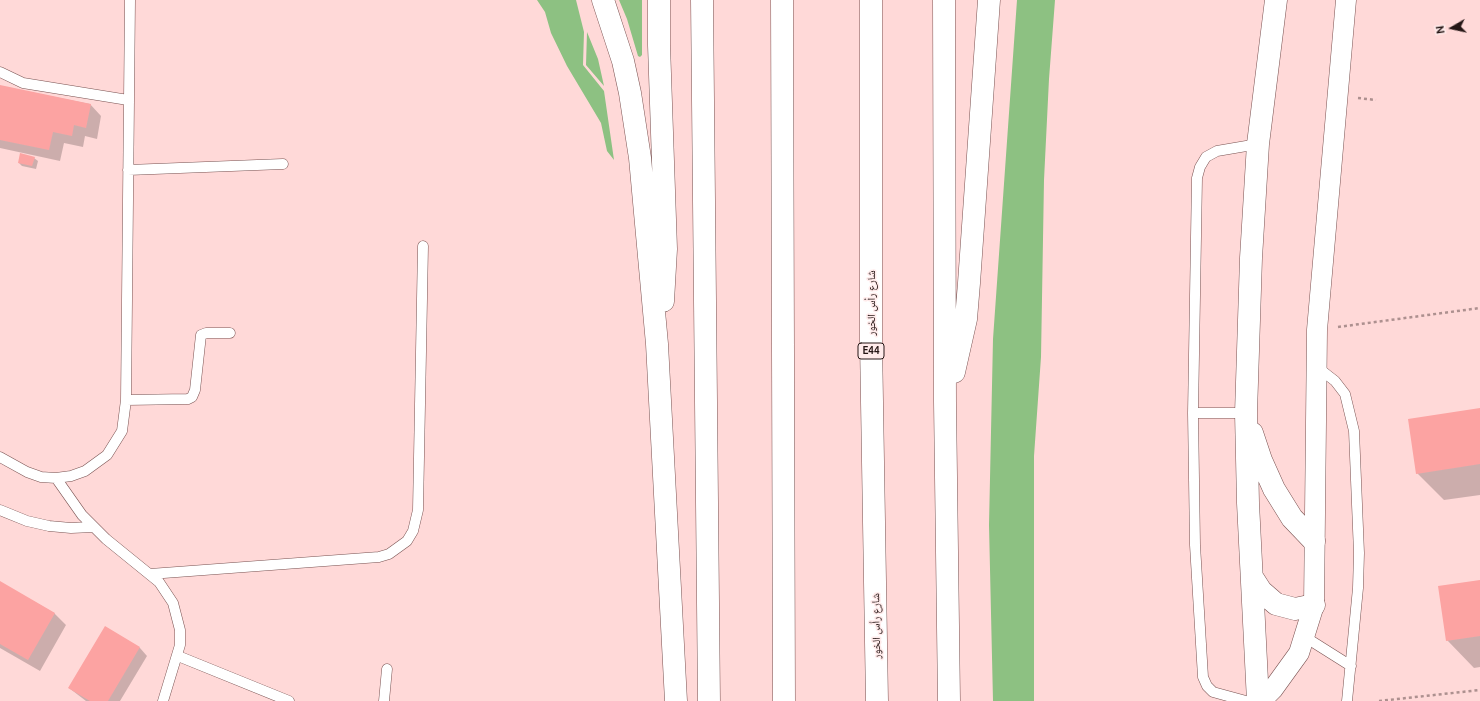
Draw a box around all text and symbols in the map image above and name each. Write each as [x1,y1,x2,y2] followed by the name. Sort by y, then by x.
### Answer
[1432,8,1472,48] north arrow
[1434,25,1447,35] text: N
[864,270,878,336] street label: شارع رأس الخور
[858,343,884,359] road number: E44
[869,593,883,659] street label: شارع رأس الخور

